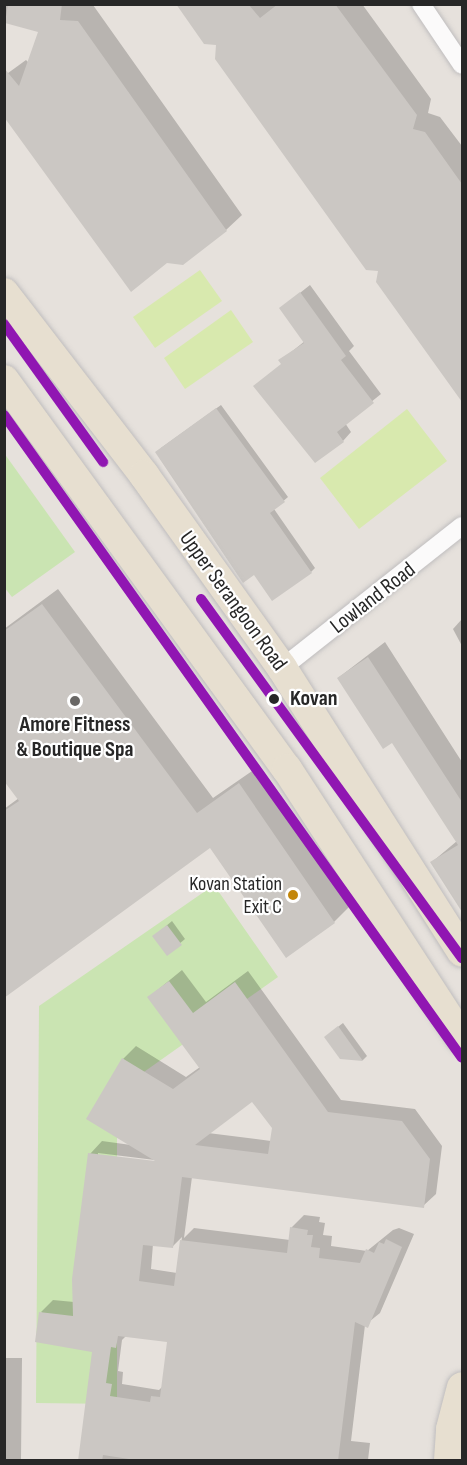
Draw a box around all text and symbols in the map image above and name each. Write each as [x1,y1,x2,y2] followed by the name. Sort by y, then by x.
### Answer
[173,526,293,676] street label: Upper Serangoon Road
[325,557,421,639] street label: Lowland Road
[290,686,338,712] place label: Kovan
[263,688,285,710] marker: Kovan
[68,694,82,708] marker: Amore Fitness & Boutique Spa
[16,711,134,762] place label: Amore Fitness & Boutique Spa
[189,872,282,919] place label: Kovan Station Exit C
[287,889,299,901] marker: Kovan Station Exit C

